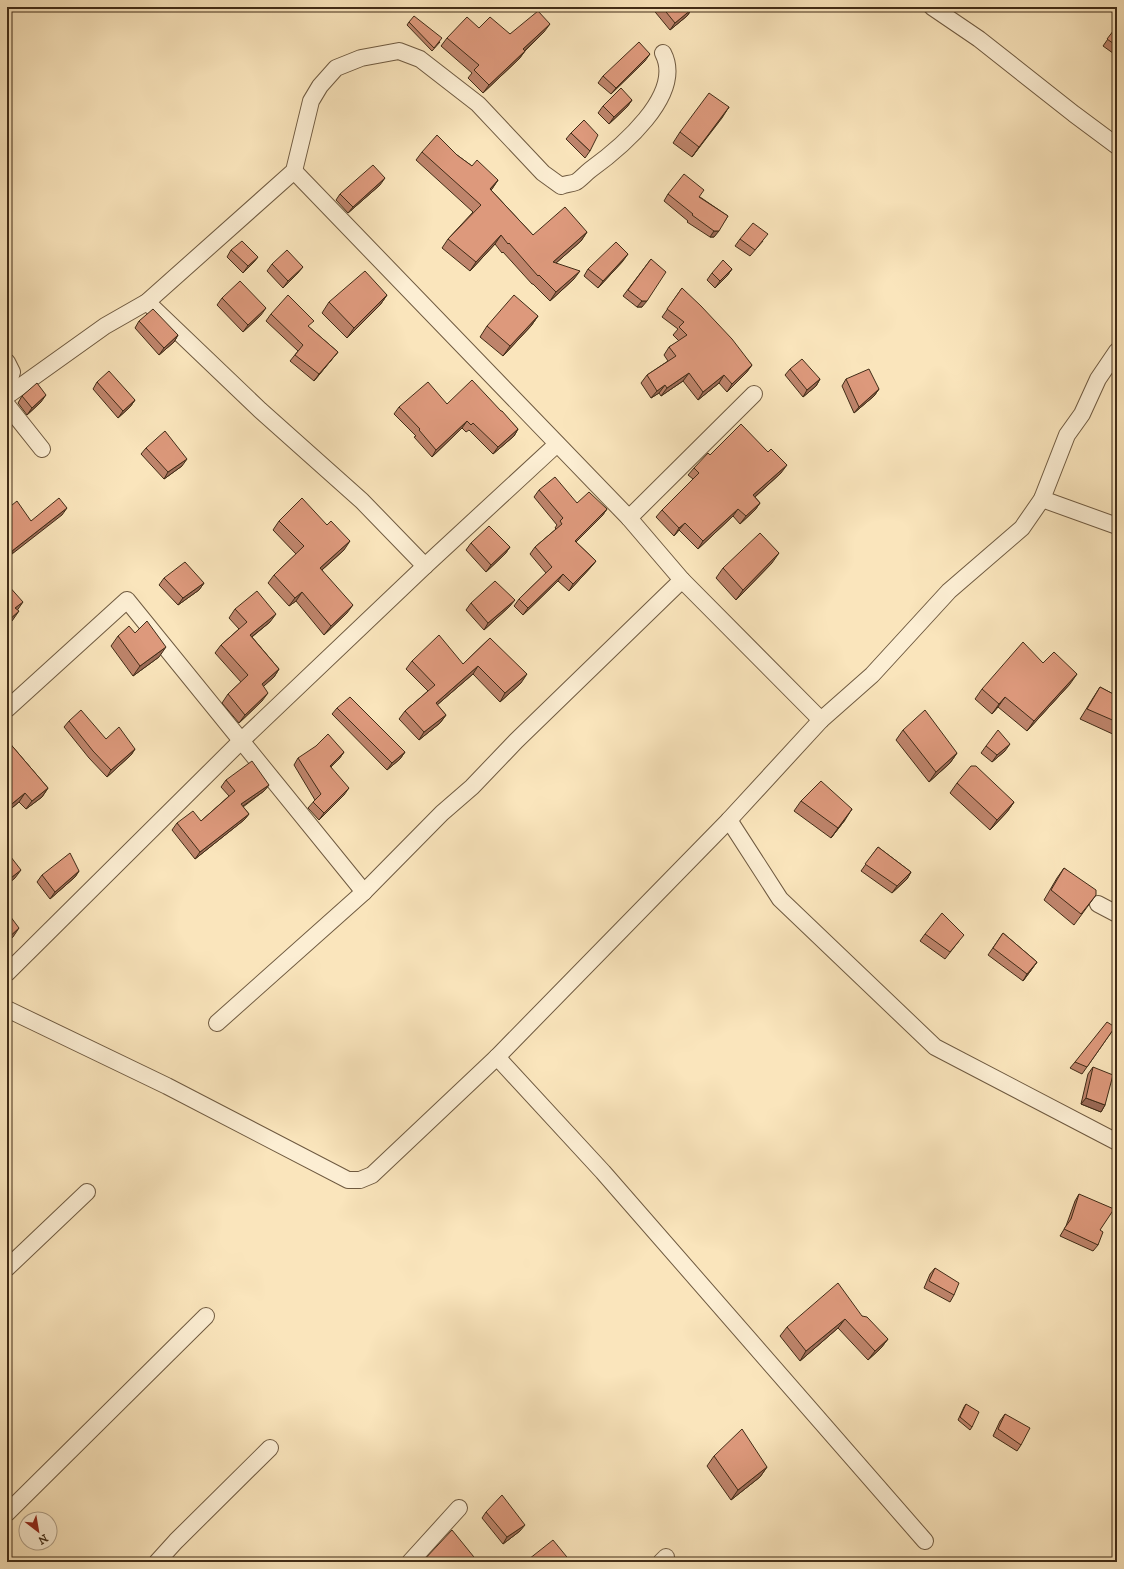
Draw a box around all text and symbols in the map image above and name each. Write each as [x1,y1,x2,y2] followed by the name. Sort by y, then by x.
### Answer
[18,1511,58,1551] north arrow
[35,1530,50,1547] text: N

